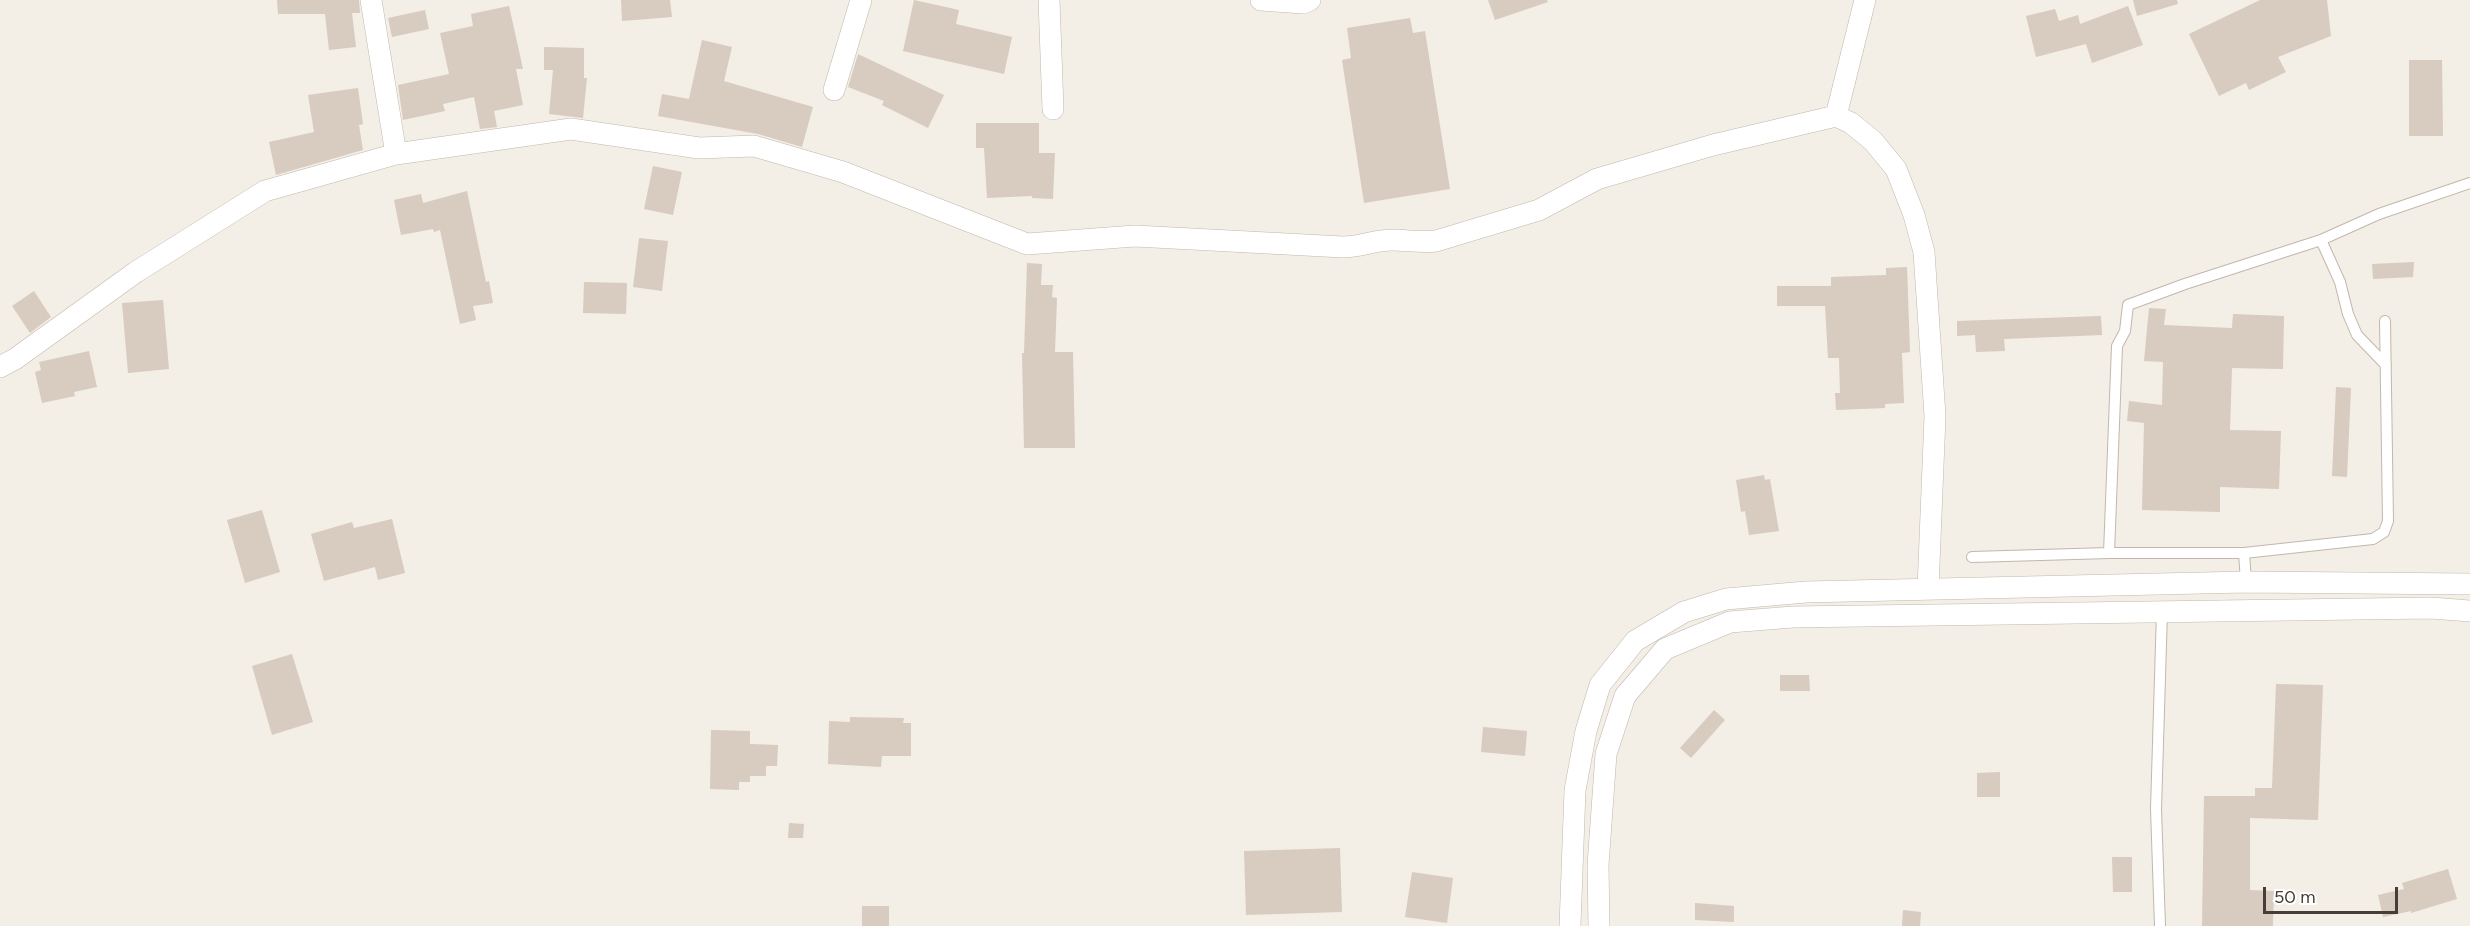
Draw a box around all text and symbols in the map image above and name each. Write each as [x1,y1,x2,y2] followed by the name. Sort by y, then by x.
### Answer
[2266,875,2401,913] scale bar
[2274,886,2316,908] text: 50 m

